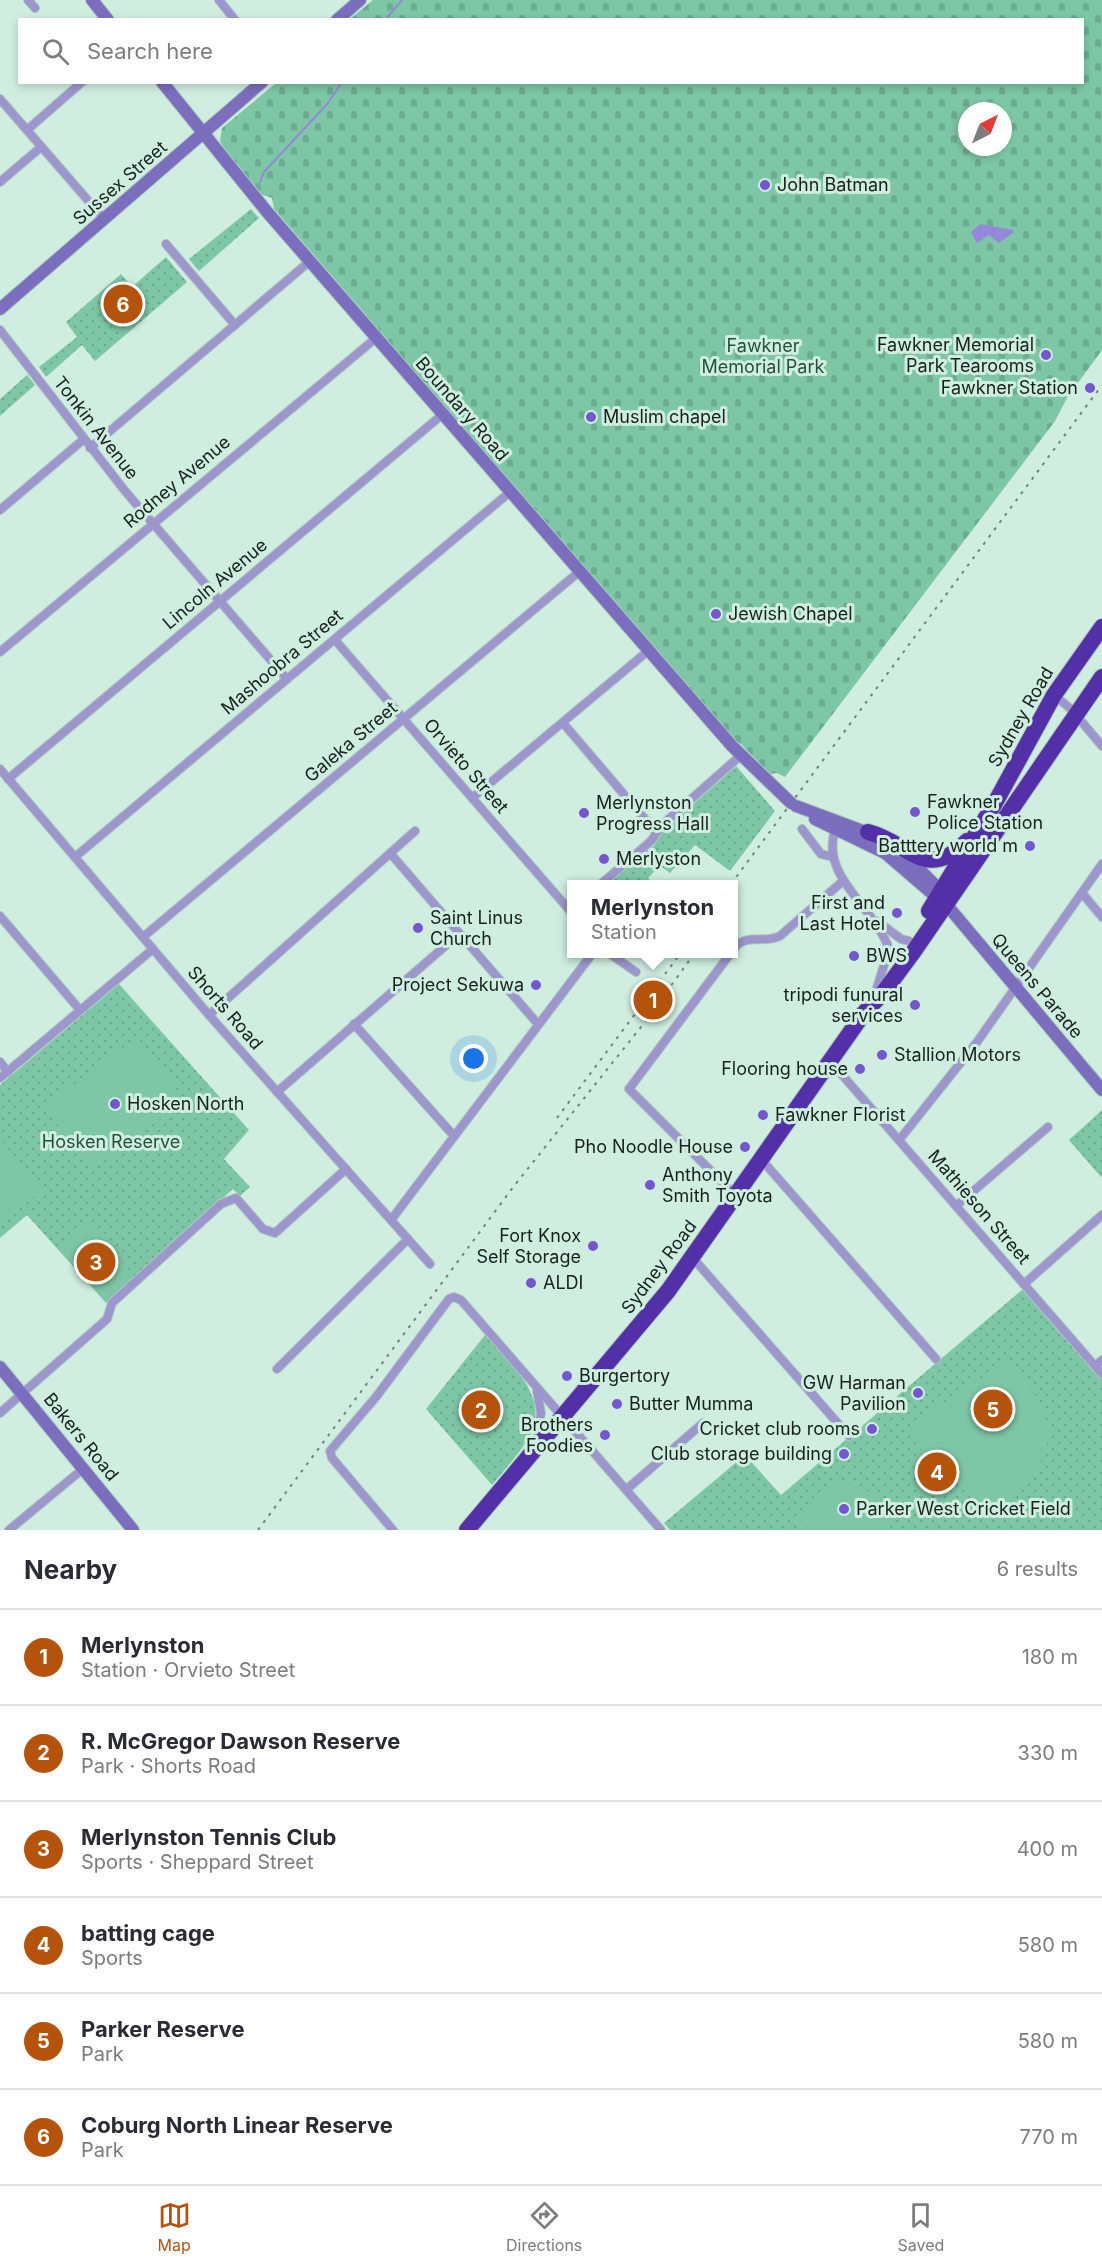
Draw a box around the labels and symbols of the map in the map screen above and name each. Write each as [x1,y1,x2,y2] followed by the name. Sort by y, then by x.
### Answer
[958,102,1012,156] north arrow
[69,136,171,229] street label: Sussex Street
[777,174,889,195] place label: John Batman
[758,178,772,192] marker: John Batman
[104,282,142,326] pin: 6
[877,334,1034,376] place label: Fawkner Memorial Park Tearooms
[702,335,825,377] park label: Fawkner Memorial Park
[1039,348,1053,362] marker: Fawkner Memorial Park Tearooms
[412,352,513,465] street label: Boundary Road
[50,372,143,483] street label: Tonkin Avenue
[941,377,1078,398] place label: Fawkner Station
[1083,381,1097,395] marker: Fawkner Station
[603,406,726,427] place label: Muslim chapel
[584,410,598,424] marker: Muslim chapel
[119,431,234,532] street label: Rodney Avenue
[158,534,271,633] street label: Lincoln Avenue
[728,603,853,624] place label: Jewish Chapel
[217,605,347,718] street label: Mashoobra Street
[709,607,723,621] marker: Jewish Chapel
[984,663,1058,770] street label: Sydney Road
[300,697,401,786] street label: Galeka Street
[420,714,513,817] street label: Orvieto Street
[927,791,1043,833] place label: Fawkner Police Station
[596,792,709,834] place label: Merlynston Progress Hall
[908,805,922,819] marker: Fawkner Police Station
[577,806,591,820] marker: Merlynston Progress Hall
[878,835,1018,856] place label: Batttery world m
[1023,839,1037,853] marker: Batttery world m
[616,848,701,869] place label: Merlyston
[597,852,611,866] marker: Merlyston
[800,892,885,934] place label: First and Last Hotel
[890,906,904,920] marker: First and Last Hotel
[430,907,523,949] place label: Saint Linus Church
[411,921,425,935] marker: Saint Linus Church
[987,929,1087,1042] street label: Queens Parade
[866,945,907,966] place label: BWS
[847,949,861,963] marker: BWS
[183,962,267,1054] street label: Shorts Road
[392,974,524,995] place label: Project Sekuwa
[529,978,543,992] marker: Project Sekuwa
[634,978,672,1022] pin: 1
[784,984,903,1026] place label: tripodi funural services
[908,998,922,1012] marker: tripodi funural services
[459,1044,488,1073] your location
[894,1044,1021,1065] place label: Stallion Motors
[875,1048,889,1062] marker: Stallion Motors
[721,1058,848,1079] place label: Flooring house
[853,1062,867,1076] marker: Flooring house
[127,1093,244,1114] place label: Hosken North
[108,1097,122,1111] marker: Hosken North
[775,1104,906,1125] place label: Fawkner Florist
[756,1108,770,1122] marker: Fawkner Florist
[42,1131,180,1152] park label: Hosken Reserve
[574,1136,733,1157] place label: Pho Noodle House
[738,1140,752,1154] marker: Pho Noodle House
[924,1145,1035,1268] street label: Mathieson Street
[662,1164,773,1206] place label: Anthony Smith Toyota
[643,1178,657,1192] marker: Anthony Smith Toyota
[617,1216,701,1318] street label: Sydney Road
[476,1225,581,1267] place label: Fort Knox Self Storage
[586,1239,600,1253] marker: Fort Knox Self Storage
[76,1240,116,1284] pin: 3
[543,1272,583,1293] place label: ALDI
[524,1276,538,1290] marker: ALDI
[579,1365,670,1386] place label: Burgertory
[560,1369,574,1383] marker: Burgertory
[803,1372,906,1414] place label: GW Harman Pavilion
[911,1386,925,1400] marker: GW Harman Pavilion
[974,1386,1012,1432] pin: 5
[462,1388,500,1432] pin: 2
[40,1389,123,1485] street label: Bakers Road
[629,1393,753,1414] place label: Butter Mumma
[610,1397,624,1411] marker: Butter Mumma
[521,1414,593,1456] place label: Brothers Foodies
[700,1418,860,1439] place label: Cricket club rooms
[865,1422,879,1436] marker: Cricket club rooms
[598,1428,612,1442] marker: Brothers Foodies
[651,1443,832,1464] place label: Club storage building
[837,1447,851,1461] marker: Club storage building
[918,1450,956,1494] pin: 4
[856,1498,1071,1519] place label: Parker West Cricket Field
[837,1502,851,1516] marker: Parker West Cricket Field

